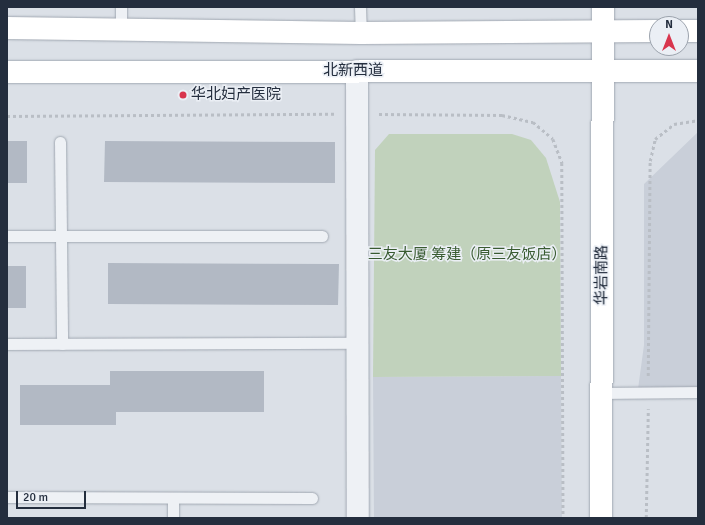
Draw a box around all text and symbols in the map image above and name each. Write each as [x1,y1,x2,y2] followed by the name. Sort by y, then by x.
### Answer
[649,16,689,56] north arrow
[665,18,673,31] text: N
[323,62,383,80] street label: 北新西道
[191,86,281,104] place label: 华北妇产医院
[178,90,188,100] marker: 华北妇产医院
[593,245,611,305] street label: 华岩南路
[368,246,566,264] park label: 三友大厦 筹建（原三友饭店）
[18,483,88,509] scale bar
[23,490,48,505] text: 20 m

